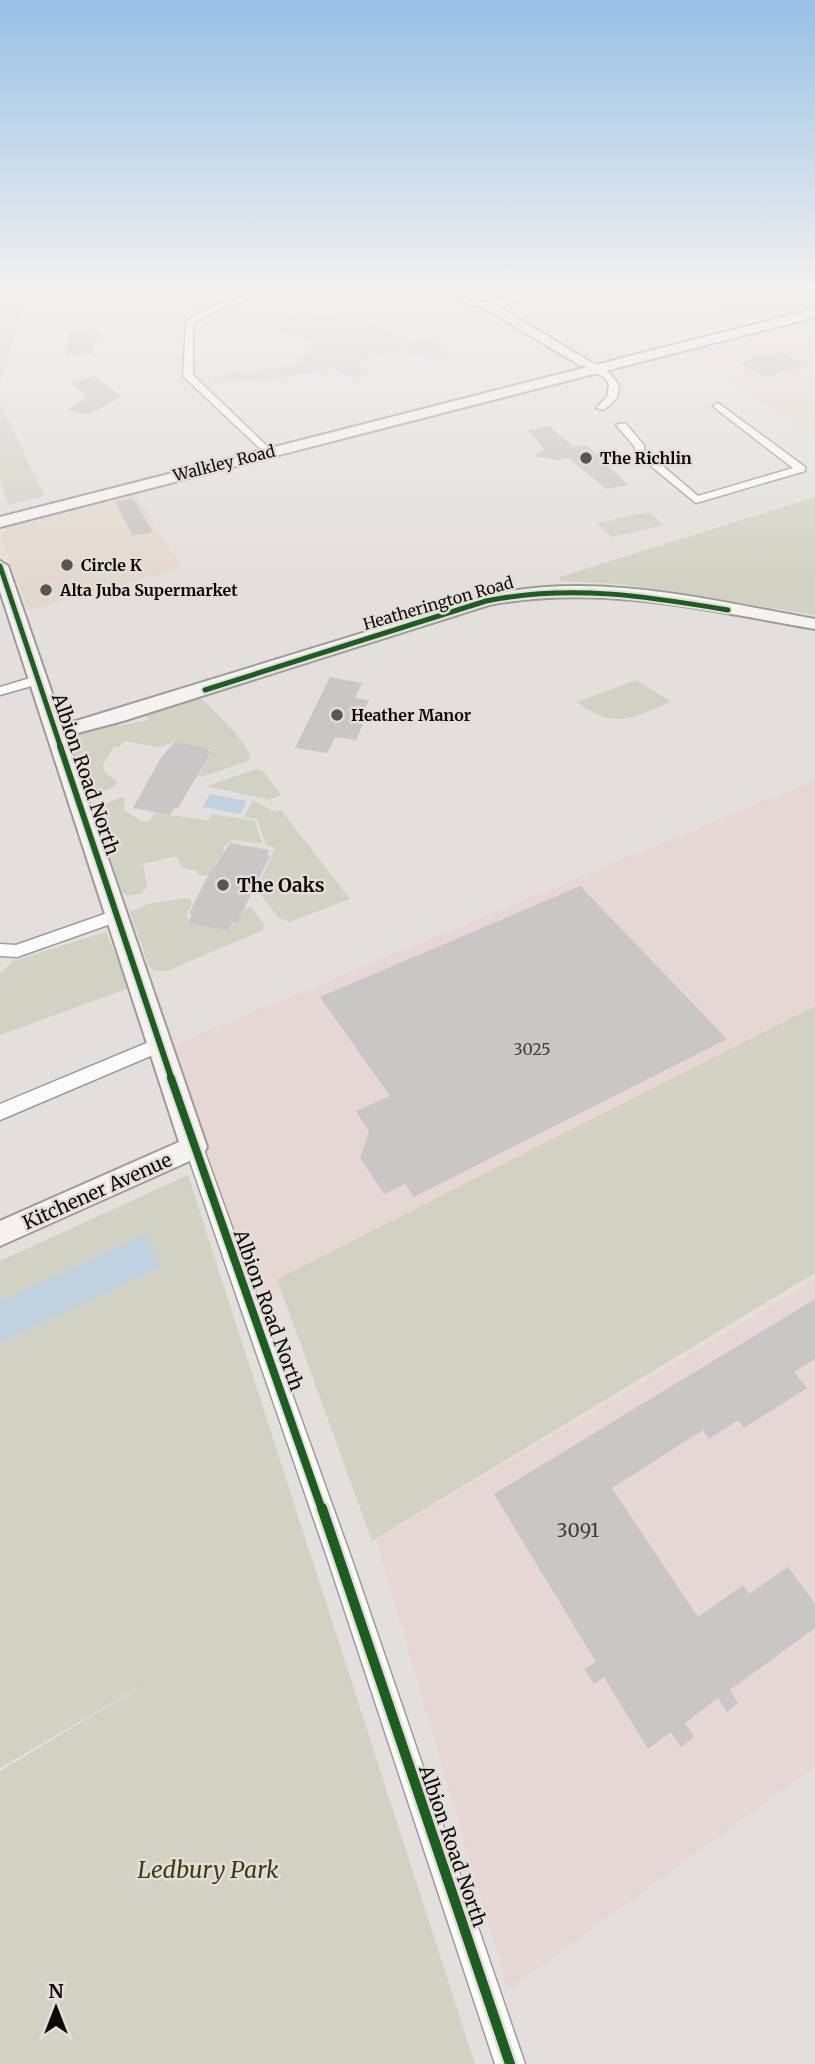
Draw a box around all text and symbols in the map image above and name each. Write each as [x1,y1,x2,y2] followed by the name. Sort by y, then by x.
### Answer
[170,441,277,486] street label: Walkley Road
[600,448,692,468] place label: The Richlin
[578,450,594,466] marker: The Richlin
[81,555,142,575] place label: Circle K
[59,557,75,573] marker: Circle K
[360,572,516,634] street label: Heatherington Road
[59,580,238,600] place label: Alta Juba Supermarket
[38,582,54,598] marker: Alta Juba Supermarket
[47,689,125,858] street label: Albion Road North
[351,705,472,725] place label: Heather Manor
[329,707,345,723] marker: Heather Manor
[237,873,325,897] place label: The Oaks
[215,877,231,893] marker: The Oaks
[513,1039,551,1059] house number: 3025
[19,1147,175,1235] street label: Kitchener Avenue
[228,1225,309,1394] street label: Albion Road North
[557,1518,600,1542] house number: 3091
[414,1761,492,1930] street label: Albion Road North
[137,1855,279,1884] park label: Ledbury Park
[21,1973,91,2043] north arrow
[48,1979,64,2003] text: N

